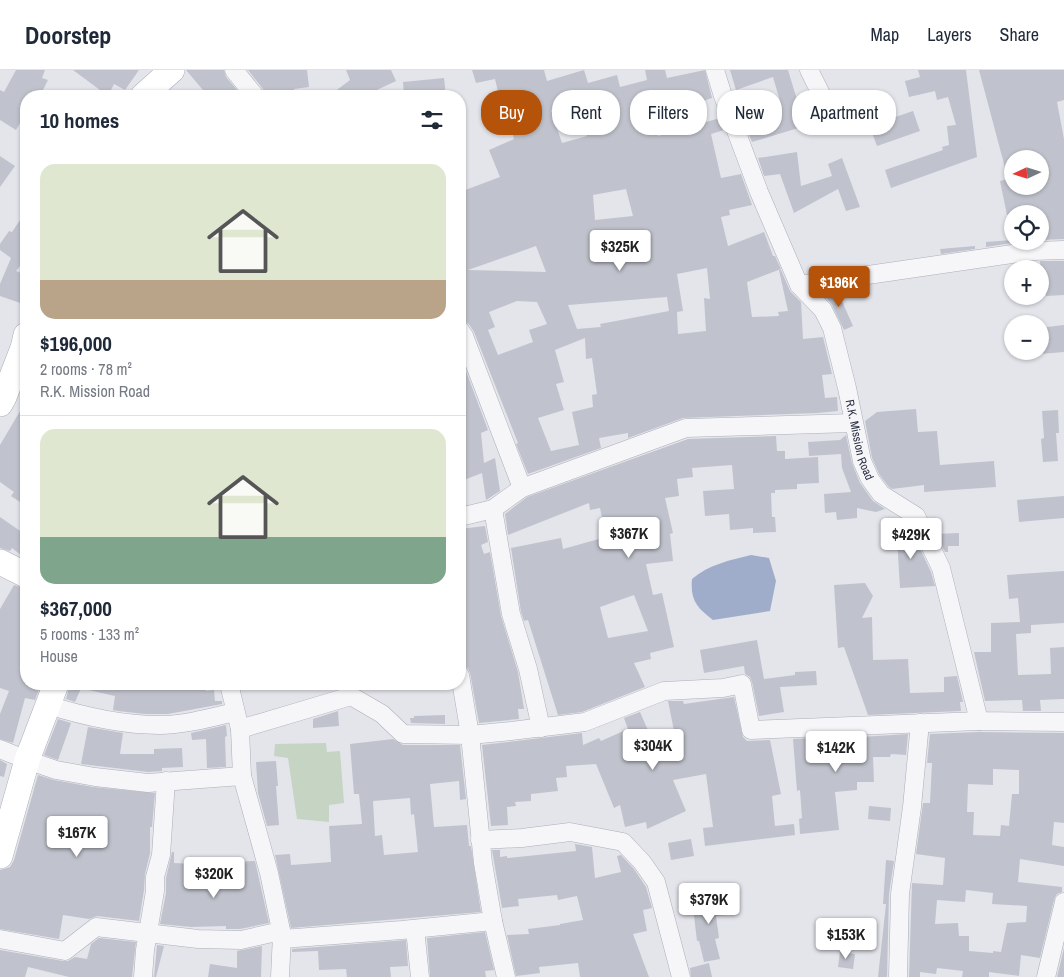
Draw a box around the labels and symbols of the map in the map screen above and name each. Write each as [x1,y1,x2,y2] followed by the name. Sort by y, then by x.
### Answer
[1004,150,1049,195] north arrow
[585,230,655,272] pin: $325K
[804,266,874,308] pin: $196K
[842,398,878,483] street label: R.K. Mission Road
[594,516,664,559] pin: $367K
[876,518,946,560] pin: $429K
[618,728,688,771] pin: $304K
[801,730,871,773] pin: $142K
[42,816,112,858] pin: $167K
[179,856,249,899] pin: $320K
[674,882,744,925] pin: $379K
[811,918,881,960] pin: $153K

